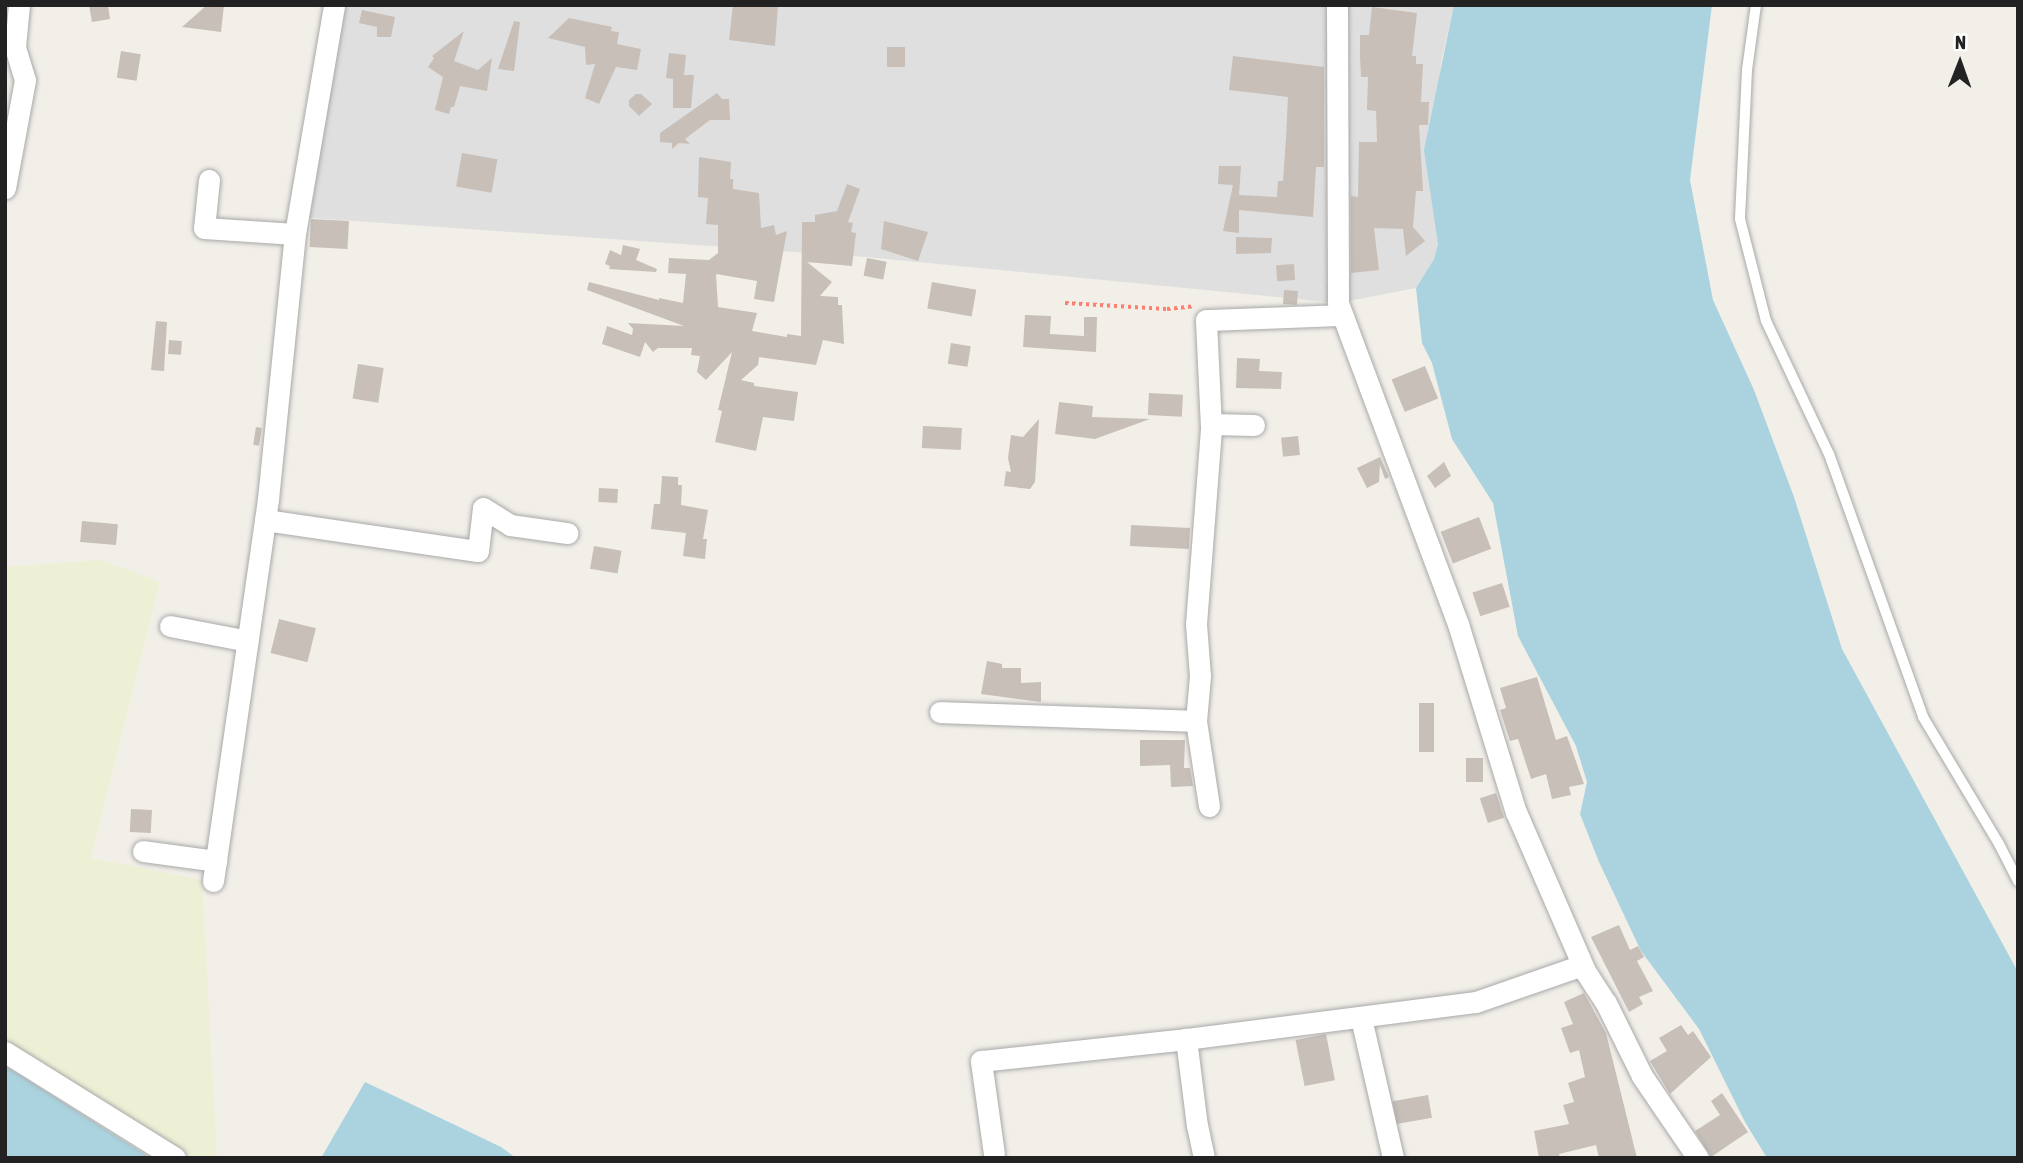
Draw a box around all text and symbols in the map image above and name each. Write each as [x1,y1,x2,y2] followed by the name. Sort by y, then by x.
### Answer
[1925,28,1995,98] north arrow
[1955,31,1966,53] text: N

